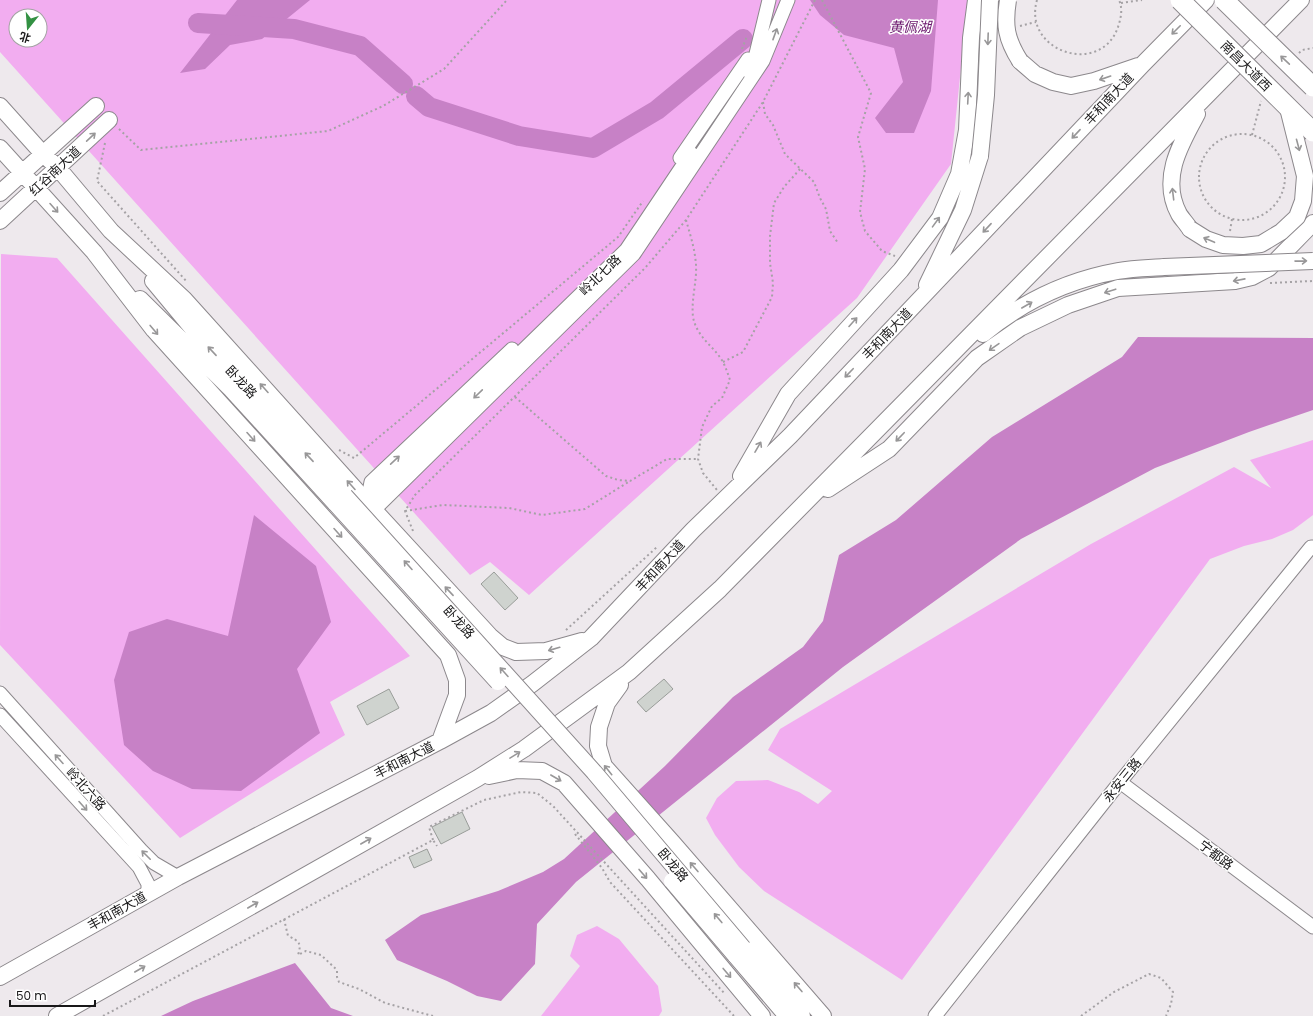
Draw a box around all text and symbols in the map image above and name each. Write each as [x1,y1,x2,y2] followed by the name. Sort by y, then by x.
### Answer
[8,8,48,48] north arrow
[889,17,933,37] water label: 黄佩湖
[1171,25,1181,35] one-way arrow
[17,28,33,47] text: 北
[771,29,779,41] one-way arrow
[985,32,992,45] one-way arrow
[1216,36,1276,96] street label: 南昌大道西
[1280,55,1290,65] one-way arrow
[1080,69,1138,129] street label: 丰和南大道
[1099,74,1111,82] one-way arrow
[965,92,972,105] one-way arrow
[1071,129,1081,139] one-way arrow
[85,133,96,142] one-way arrow
[1295,139,1302,152] one-way arrow
[25,142,85,200] street label: 红谷南大道
[1169,188,1177,201] one-way arrow
[49,203,59,213] one-way arrow
[932,217,940,228] one-way arrow
[983,223,992,233] one-way arrow
[1203,235,1215,243] one-way arrow
[575,250,625,300] street label: 岭北七路
[1294,257,1307,265] one-way arrow
[1233,276,1246,284] one-way arrow
[1104,288,1117,295] one-way arrow
[1021,300,1033,308] one-way arrow
[858,304,916,364] street label: 丰和南大道
[849,317,858,327] one-way arrow
[150,325,159,335] one-way arrow
[988,343,999,351] one-way arrow
[208,346,217,356] one-way arrow
[221,361,261,403] street label: 卧龙路
[844,368,854,378] one-way arrow
[260,383,269,393] one-way arrow
[473,389,483,399] one-way arrow
[246,432,256,442] one-way arrow
[896,432,905,442] one-way arrow
[754,441,762,453] one-way arrow
[305,451,314,462] one-way arrow
[389,456,399,465] one-way arrow
[347,480,356,490] one-way arrow
[334,528,343,538] one-way arrow
[631,536,689,596] street label: 丰和南大道
[403,560,412,570] one-way arrow
[444,586,453,596] one-way arrow
[439,601,479,643] street label: 卧龙路
[547,646,560,653] one-way arrow
[499,667,509,677] one-way arrow
[371,737,437,783] street label: 丰和南大道
[509,751,520,759] one-way arrow
[55,754,64,764] one-way arrow
[1098,754,1146,806] street label: 永安三路
[62,763,110,815] street label: 岭北六路
[604,765,613,775] one-way arrow
[550,775,562,783] one-way arrow
[78,801,88,811] one-way arrow
[360,836,372,844] one-way arrow
[1195,836,1237,874] street label: 宁都路
[653,844,693,886] street label: 卧龙路
[141,850,151,860] one-way arrow
[690,862,699,873] one-way arrow
[638,868,647,878] one-way arrow
[84,887,150,935] street label: 丰和南大道
[247,900,259,908] one-way arrow
[713,913,723,923] one-way arrow
[134,965,146,973] one-way arrow
[722,968,731,979] one-way arrow
[793,981,802,992] one-way arrow
[10,982,95,1008] scale bar
[16,987,47,1004] text: 50 m

